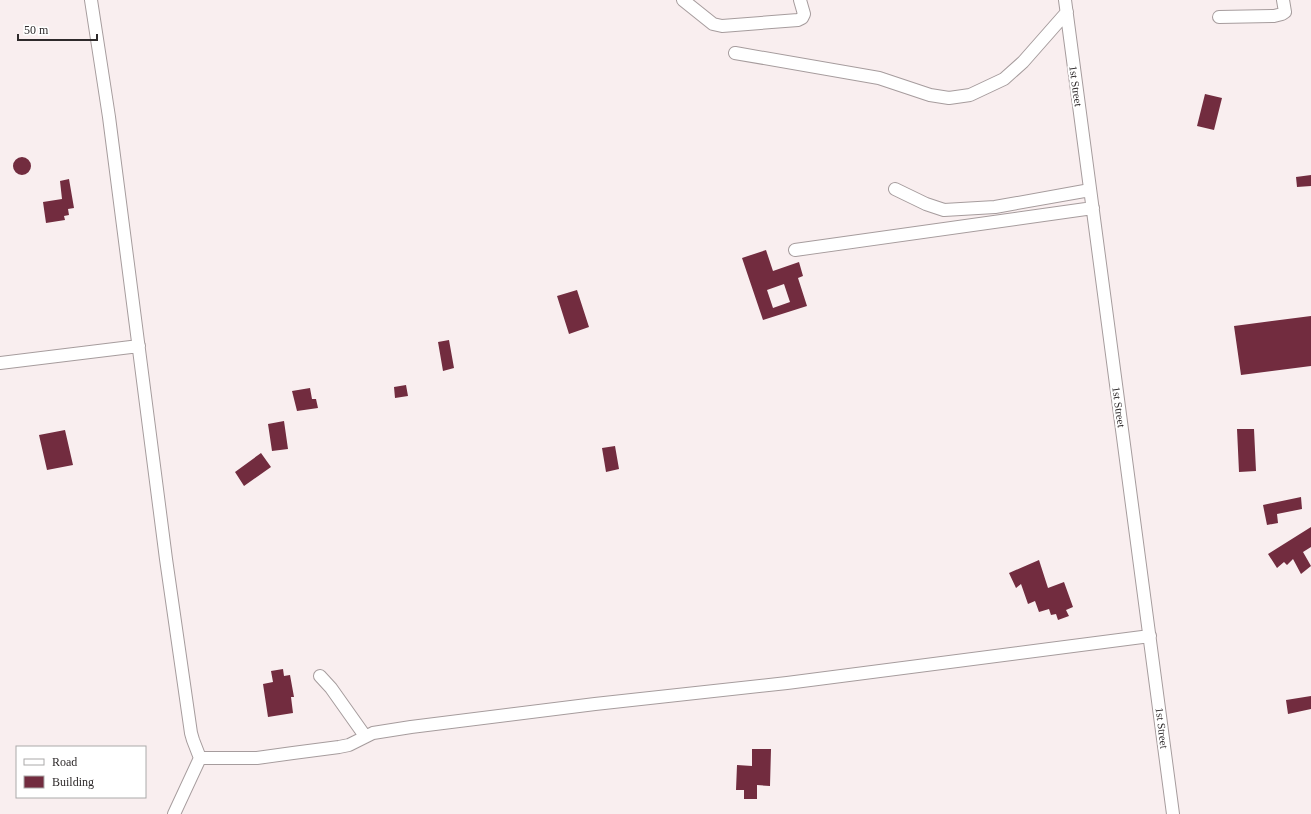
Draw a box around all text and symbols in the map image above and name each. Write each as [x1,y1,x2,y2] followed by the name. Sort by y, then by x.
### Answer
[18,16,97,42] scale bar
[24,23,49,37] text: 50 m
[1067,65,1085,107] street label: 1st Street
[1110,386,1128,428] street label: 1st Street
[1154,707,1170,749] street label: 1st Street
[16,746,146,798] legend
[52,755,77,769] text: Road
[52,775,94,789] text: Building

